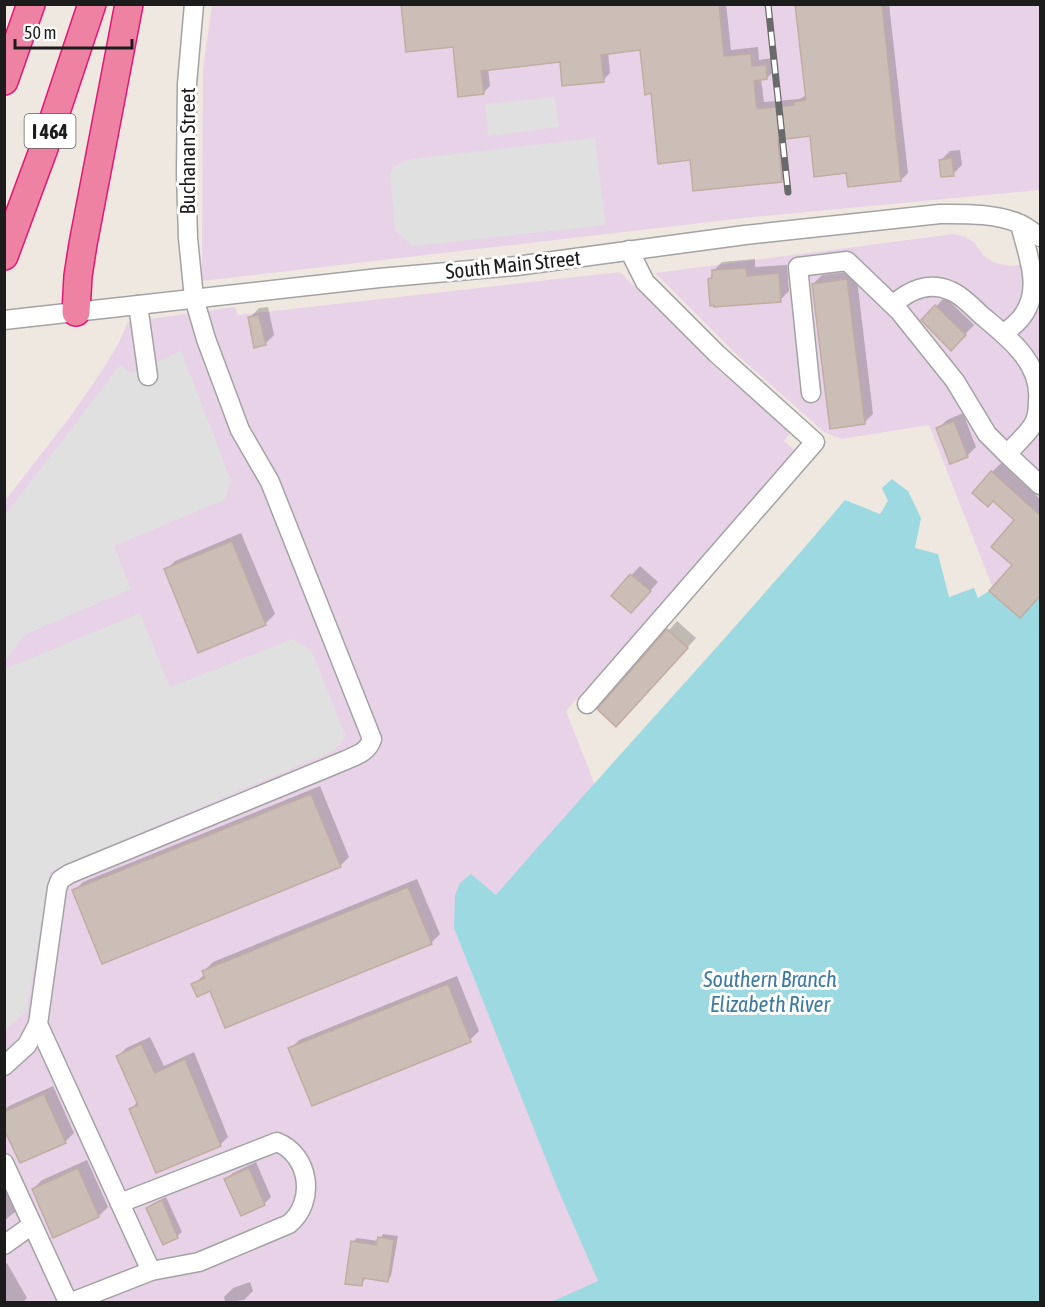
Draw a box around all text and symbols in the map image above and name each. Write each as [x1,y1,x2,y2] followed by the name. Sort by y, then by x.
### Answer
[15,12,132,50] scale bar
[24,22,56,43] text: 50 m
[175,88,199,214] street label: Buchanan Street
[25,114,76,148] road number: I 464
[444,245,582,283] street label: South Main Street
[702,966,837,1017] water label: Southern Branch Elizabeth River

